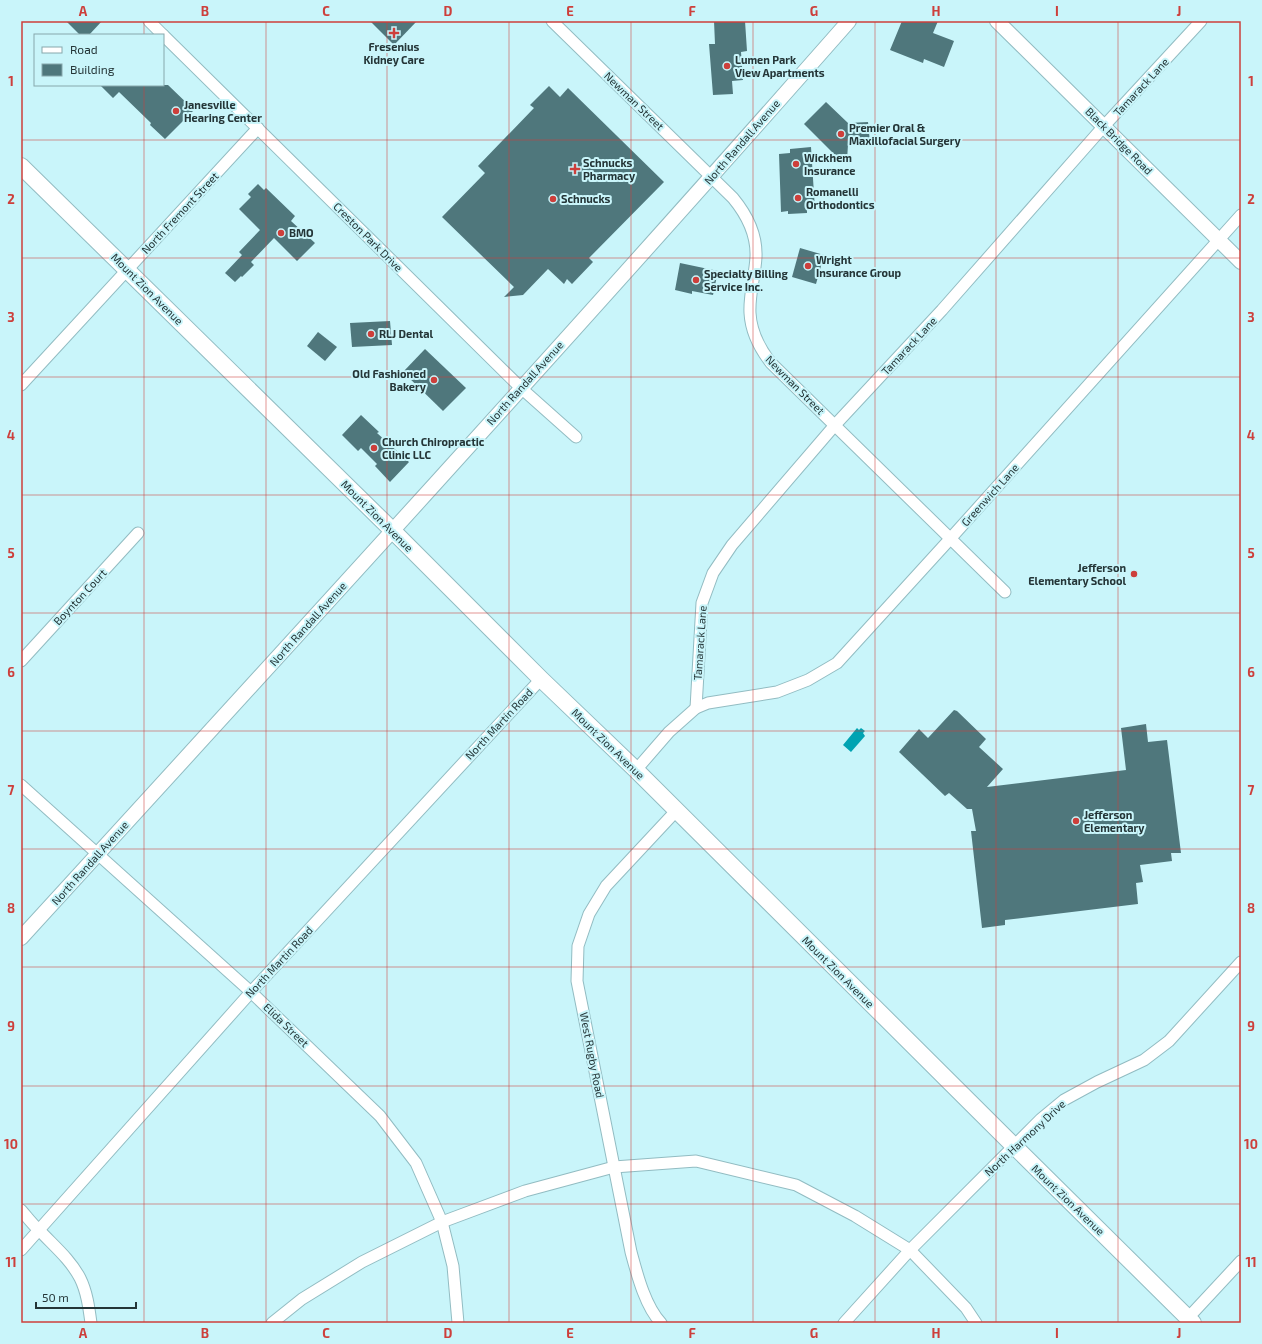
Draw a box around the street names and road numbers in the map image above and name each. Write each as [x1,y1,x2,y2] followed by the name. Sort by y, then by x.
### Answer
[1110,55,1171,118] street label: Tamarack Lane
[602,69,667,132] street label: Newman Street
[701,96,782,187] street label: North Randall Avenue
[1083,104,1156,177] street label: Black Bridge Road
[138,169,221,256] street label: North Fremont Street
[331,199,406,274] street label: Creston Park Drive
[109,250,186,327] street label: Mount Zion Avenue
[878,314,939,377] street label: Tamarack Lane
[484,338,566,427] street label: North Randall Avenue
[763,353,827,417] street label: Newman Street
[958,461,1021,529] street label: Greenwich Lane
[339,477,416,554] street label: Mount Zion Avenue
[50,566,109,627] street label: Boynton Court
[267,579,349,668] street label: North Randall Avenue
[690,605,709,681] street label: Tamarack Lane
[462,685,535,762] street label: North Martin Road
[569,706,647,782] street label: Mount Zion Avenue
[49,818,131,907] street label: North Randall Avenue
[242,923,315,1000] street label: North Martin Road
[800,933,877,1010] street label: Mount Zion Avenue
[261,1000,312,1049] street label: Elida Street
[578,1011,607,1099] street label: West Rugby Road
[982,1097,1068,1178] street label: North Harmony Drive
[1029,1162,1107,1238] street label: Mount Zion Avenue

